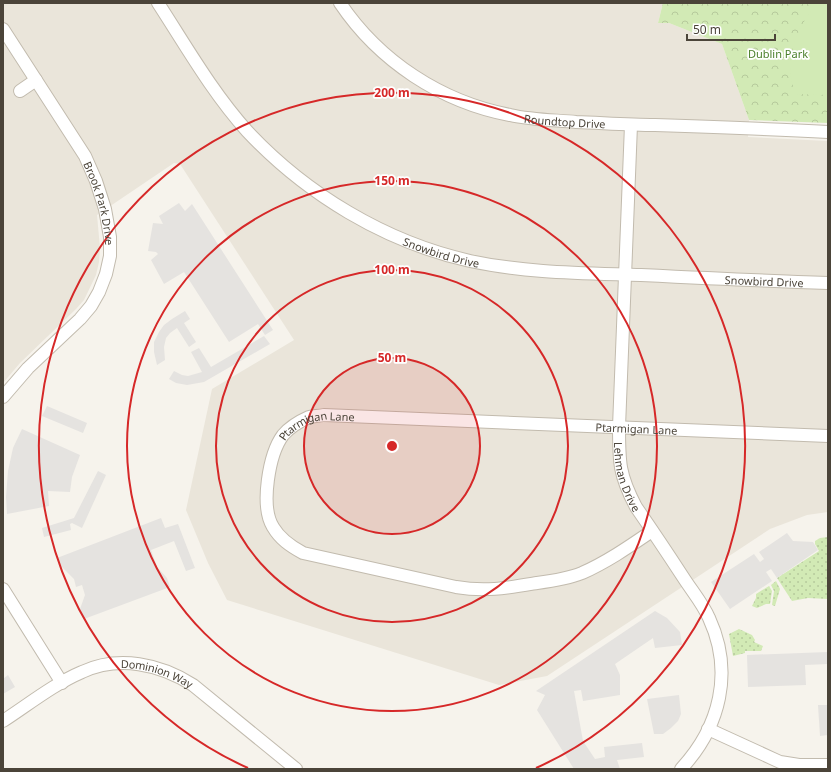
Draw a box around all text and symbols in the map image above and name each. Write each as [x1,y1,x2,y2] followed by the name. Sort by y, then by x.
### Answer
[687,16,775,42] scale bar
[693,21,721,38] text: 50 m
[748,46,808,61] park label: Dublin Park
[374,84,410,101] text: 200 m
[523,110,606,131] street label: Roundtop Drive
[81,159,118,245] street label: Brook Park Drive
[374,172,410,189] text: 150 m
[401,233,481,270] street label: Snowbird Drive
[374,261,410,278] text: 100 m
[724,271,804,290] street label: Snowbird Drive
[378,349,406,366] text: 50 m
[274,407,355,443] street label: Ptarmigan Lane
[595,419,678,437] street label: Ptarmigan Lane
[385,439,399,453] centre of rings
[612,442,644,514] street label: Lehman Drive
[121,656,197,691] street label: Dominion Way

